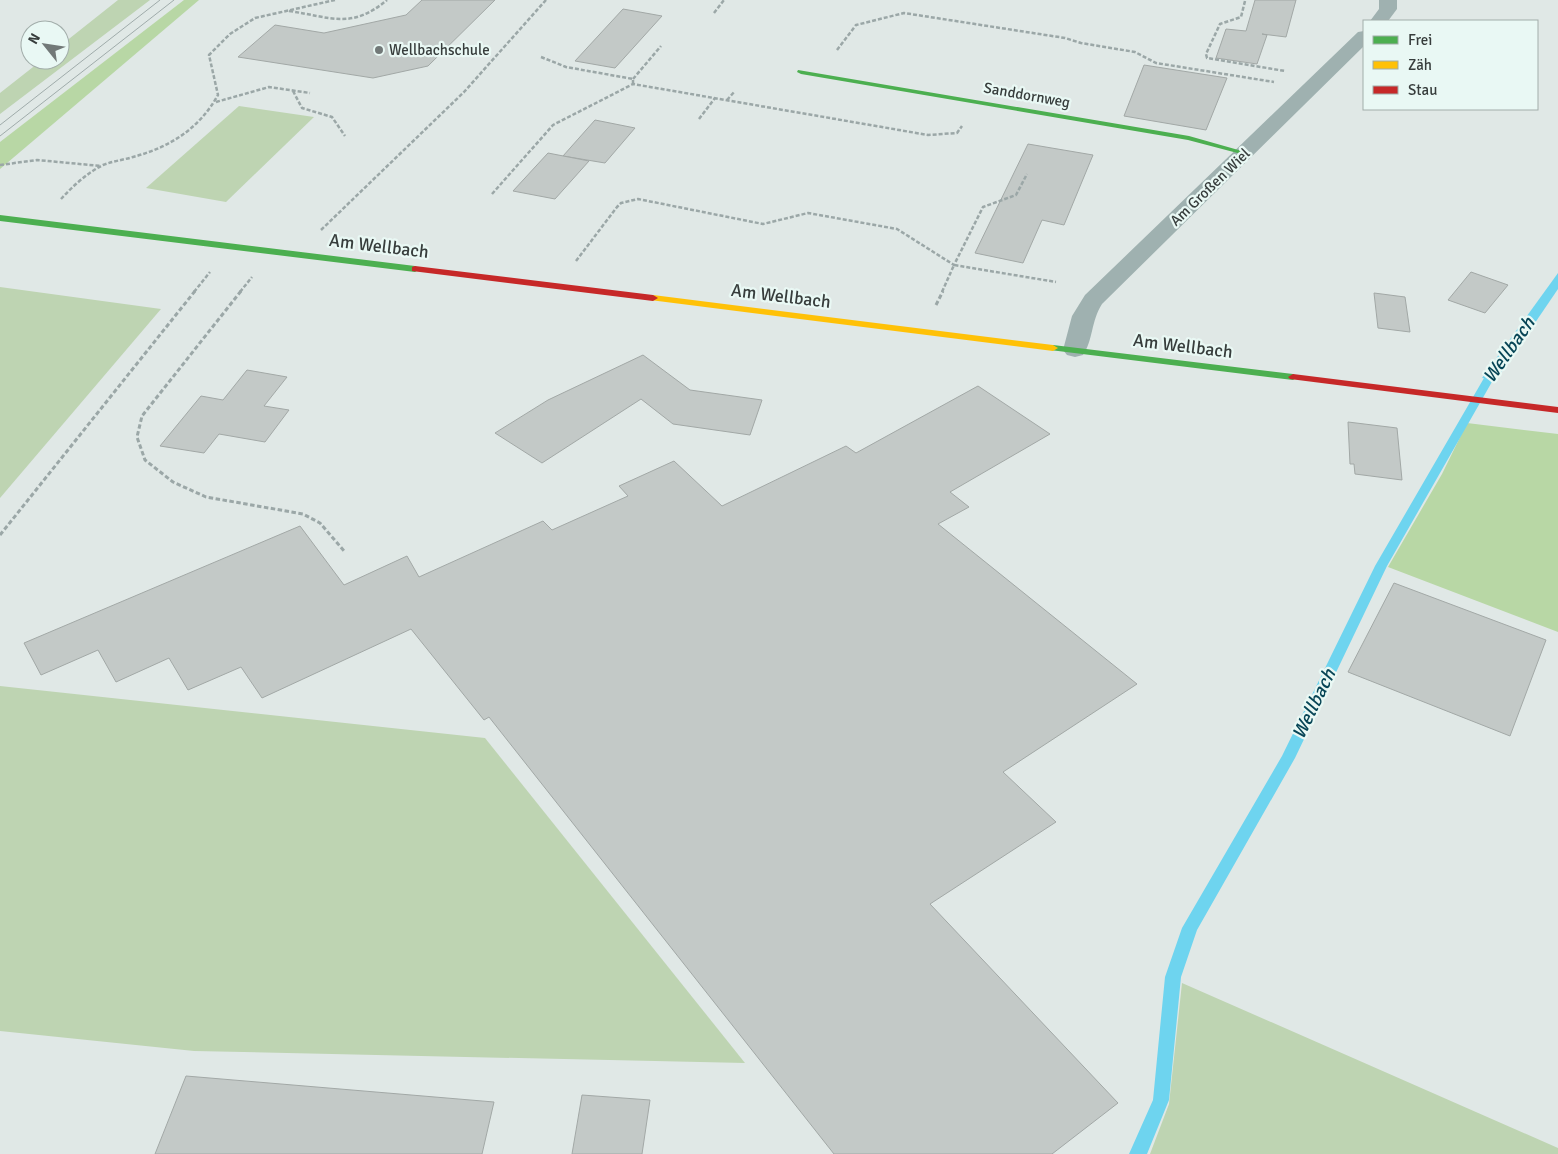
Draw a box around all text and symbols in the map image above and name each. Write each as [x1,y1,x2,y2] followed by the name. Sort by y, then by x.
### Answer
[20,20,70,70] north arrow
[1363,20,1538,110] legend
[24,30,44,47] text: N
[1408,31,1432,49] text: Frei
[389,41,490,59] place label: Wellbachschule
[373,44,385,56] marker: Wellbachschule
[1408,56,1432,74] text: Zäh
[982,79,1072,111] street label: Sanddornweg
[1408,81,1437,99] text: Stau
[1166,144,1254,230] street label: Am Großen Wiel
[328,229,430,263] street label: Am Wellbach
[730,279,832,313] street label: Am Wellbach
[1478,312,1541,387] water label: Wellbach
[1132,329,1234,363] street label: Am Wellbach
[1287,665,1341,743] water label: Wellbach

